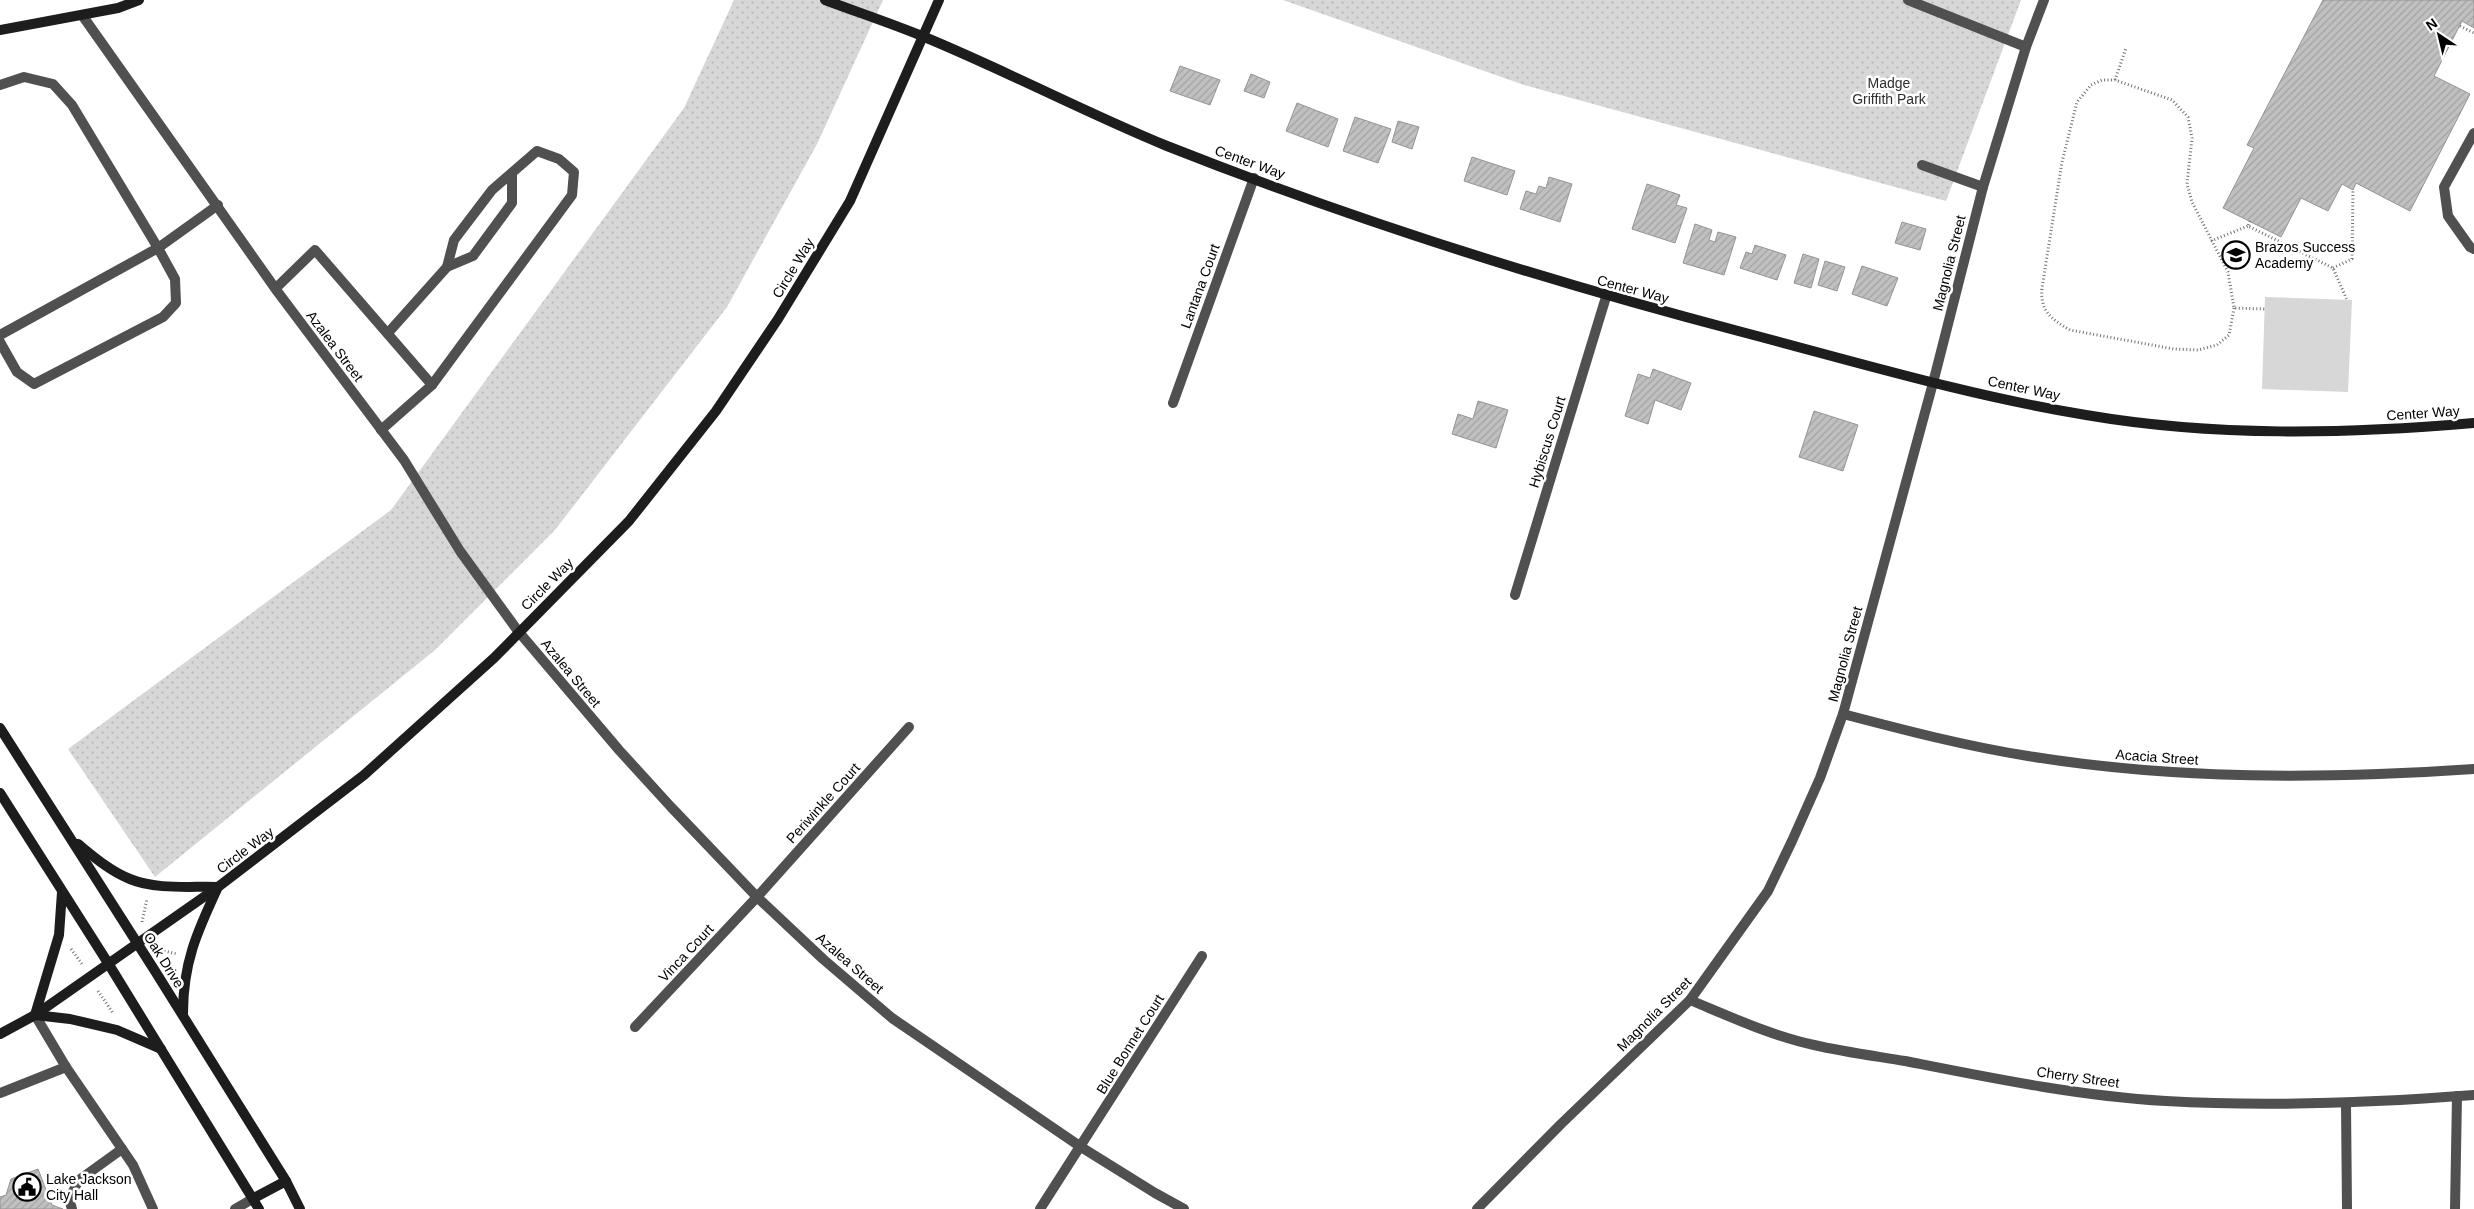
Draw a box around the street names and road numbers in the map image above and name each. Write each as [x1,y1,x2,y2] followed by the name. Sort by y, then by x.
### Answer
[1213,142,1287,182] street label: Center Way
[1929,213,1969,313] street label: Magnolia Street
[769,235,817,301] street label: Circle Way
[1177,241,1223,330] street label: Lantana Court
[1595,272,1671,306] street label: Center Way
[303,308,367,384] street label: Azalea Street
[1986,373,2062,403] street label: Center Way
[1525,394,1569,490] street label: Hybiscus Court
[2386,402,2460,424] street label: Center Way
[518,555,576,613] street label: Circle Way
[1825,604,1865,703] street label: Magnolia Street
[538,636,604,710] street label: Azalea Street
[2115,746,2199,768] street label: Acacia Street
[783,760,863,846] street label: Periwinkle Court
[213,823,277,877] street label: Circle Way
[655,921,717,985] street label: Vinca Court
[141,929,187,991] street label: Oak Drive
[813,929,887,997] street label: Azalea Street
[1614,974,1694,1054] street label: Magnolia Street
[1093,991,1167,1097] street label: Blue Bonnet Court
[2036,1063,2120,1091] street label: Cherry Street

